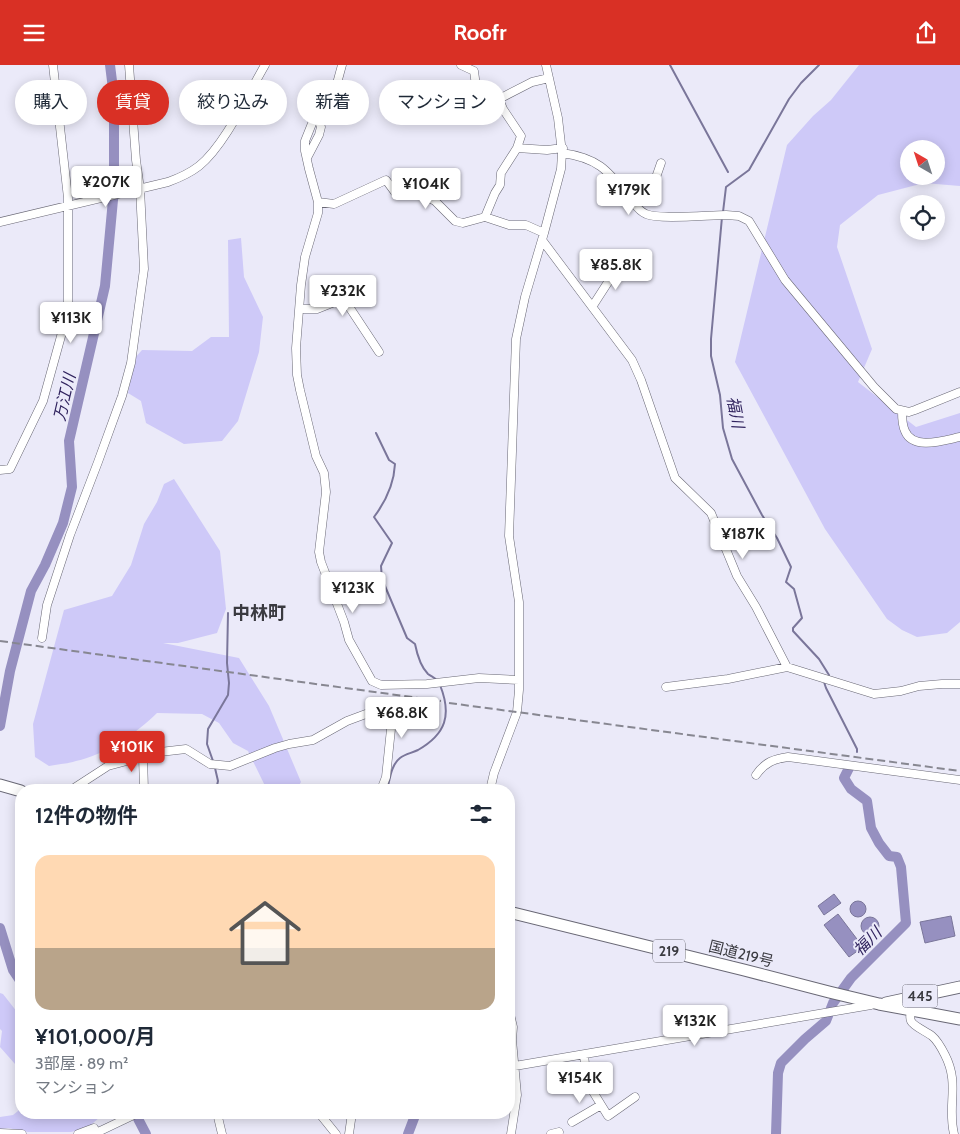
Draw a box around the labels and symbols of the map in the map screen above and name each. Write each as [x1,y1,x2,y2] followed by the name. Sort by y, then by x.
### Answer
[900,140,945,185] north arrow
[71,165,141,208] pin: ¥207K
[391,167,461,210] pin: ¥104K
[594,173,664,216] pin: ¥179K
[575,249,657,291] pin: ¥85.8K
[308,275,378,317] pin: ¥232K
[36,301,106,344] pin: ¥113K
[50,370,80,423] water label: 万江川
[723,395,748,432] water label: 福川
[708,517,778,560] pin: ¥187K
[318,571,388,614] pin: ¥123K
[232,602,286,624] district label: 中林町
[361,697,443,739] pin: ¥68.8K
[97,731,167,773] pin: ¥101K
[849,922,887,959] water label: 福川
[707,937,775,971] street label: 国道219号
[653,939,685,963] road number: 219
[902,984,938,1007] road number: 445
[660,1005,730,1047] pin: ¥132K
[545,1061,615,1104] pin: ¥154K

